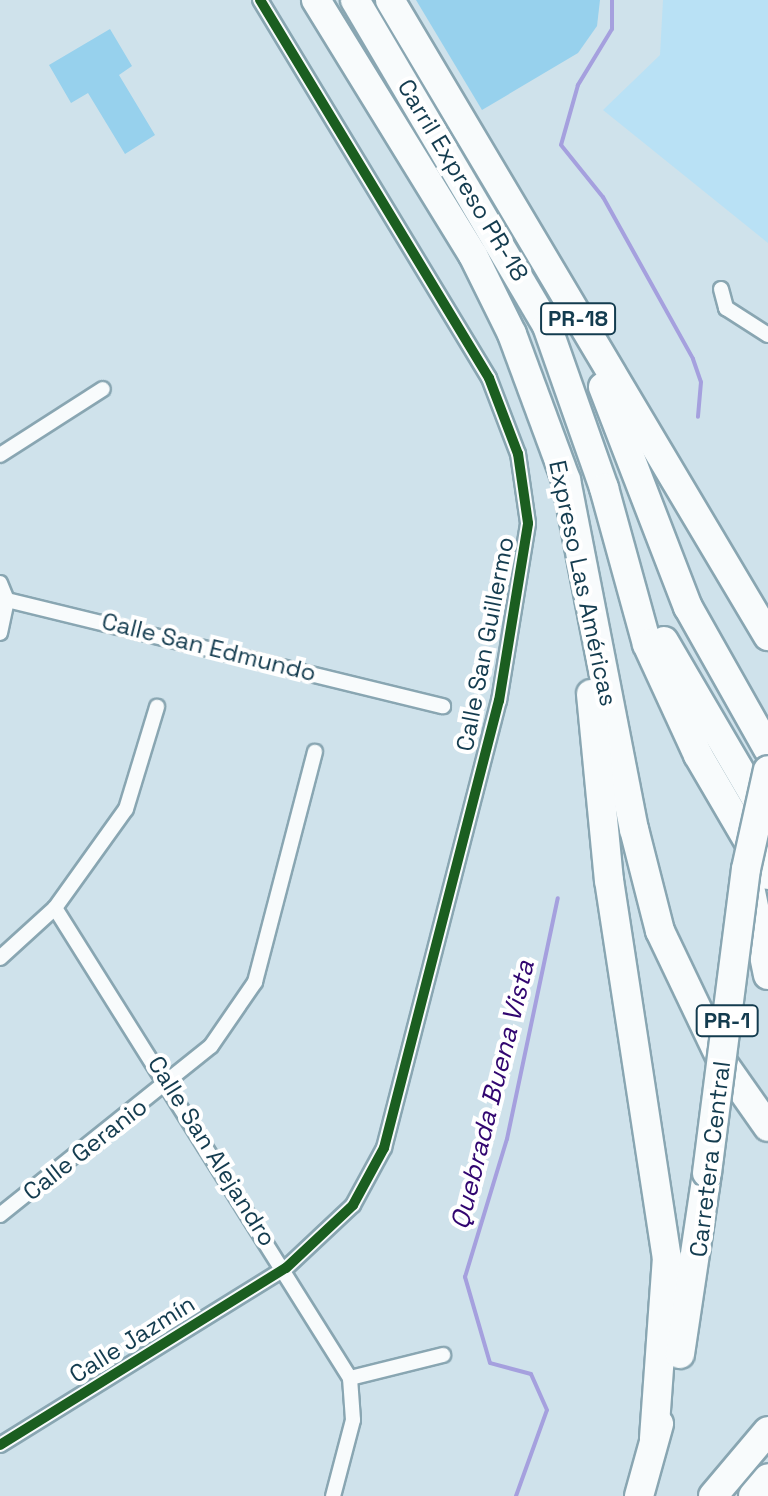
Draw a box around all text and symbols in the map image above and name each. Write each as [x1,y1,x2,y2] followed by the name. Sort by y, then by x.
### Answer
[391,74,535,286] street label: Carril Expreso PR-18
[540,301,616,337] road number: PR-18
[543,457,623,709] street label: Expreso Las Américas
[450,534,520,754] street label: Calle San Guillermo
[99,606,319,688] street label: Calle San Edmundo
[444,957,542,1233] water label: Quebrada Buena Vista
[695,1003,759,1039] road number: PR-1
[142,1050,282,1252] street label: Calle San Alejandro
[684,1059,736,1259] street label: Carretera Central
[17,1092,153,1206] street label: Calle Geranio
[64,1289,200,1389] street label: Calle Jazmín

